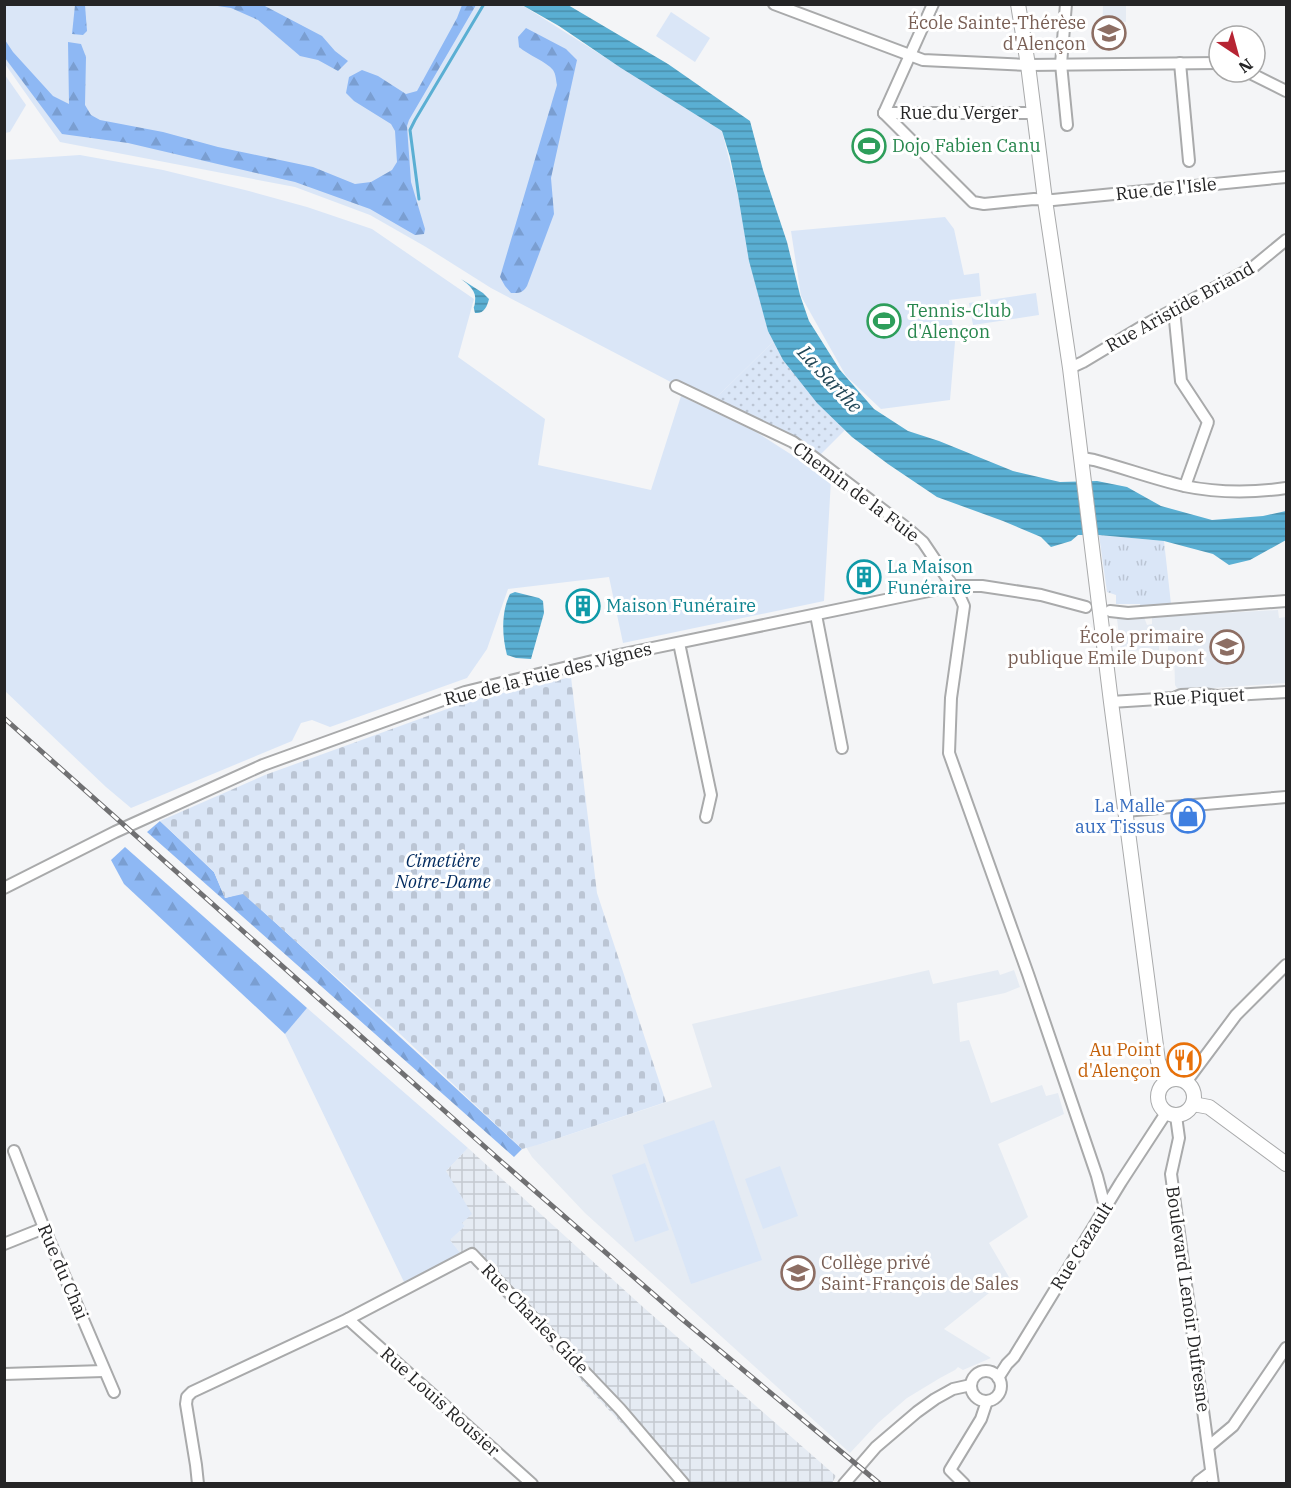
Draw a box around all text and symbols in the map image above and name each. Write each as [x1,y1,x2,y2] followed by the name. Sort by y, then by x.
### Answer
[908,11,1086,55] place label: École Sainte-Thérèse d'Alençon
[1091,15,1127,51] school or university icon: École Sainte-Thérèse d'Alençon
[1207,24,1267,84] north arrow
[1235,54,1257,78] text: N
[899,101,1019,124] street label: Rue du Verger
[851,128,887,164] sports icon: Dojo Fabien Canu
[892,134,1041,157] place label: Dojo Fabien Canu
[1114,172,1218,205] street label: Rue de l'Isle
[1101,256,1258,357] street label: Rue Aristide Briand
[907,299,1011,343] place label: Tennis-Club d'Alençon
[866,303,902,339] sports icon: Tennis-Club d'Alençon
[791,338,869,418] water label: La Sarthe
[788,437,924,547] street label: Chemin de la Fuie
[887,555,973,599] place label: La Maison Funéraire
[846,559,882,595] building icon: La Maison Funéraire
[565,588,601,624] building icon: Maison Funéraire
[606,594,756,617] place label: Maison Funéraire
[1008,625,1204,669] place label: École primaire publique Emile Dupont
[1209,629,1245,665] school or university icon: École primaire publique Emile Dupont
[442,637,654,710] street label: Rue de la Fuie des Vignes
[1153,683,1245,710] street label: Rue Piquet
[1075,794,1165,838] place label: La Malle aux Tissus
[1170,798,1206,834] shop icon: La Malle aux Tissus
[394,849,491,893] park label: Cimetière Notre-Dame
[1078,1038,1161,1082] place label: Au Point d'Alençon
[1166,1042,1202,1078] restaurant icon: Au Point d'Alençon
[1161,1184,1216,1413] street label: Boulevard Lenoir Dufresne
[1045,1197,1118,1294] street label: Rue Cazault
[33,1221,94,1323] street label: Rue du Chai
[821,1251,1019,1295] place label: Collège privé Saint-François de Sales
[780,1255,816,1291] school or university icon: Collège privé Saint-François de Sales
[477,1259,594,1379] street label: Rue Charles Gide
[376,1342,505,1461] street label: Rue Louis Rousier

